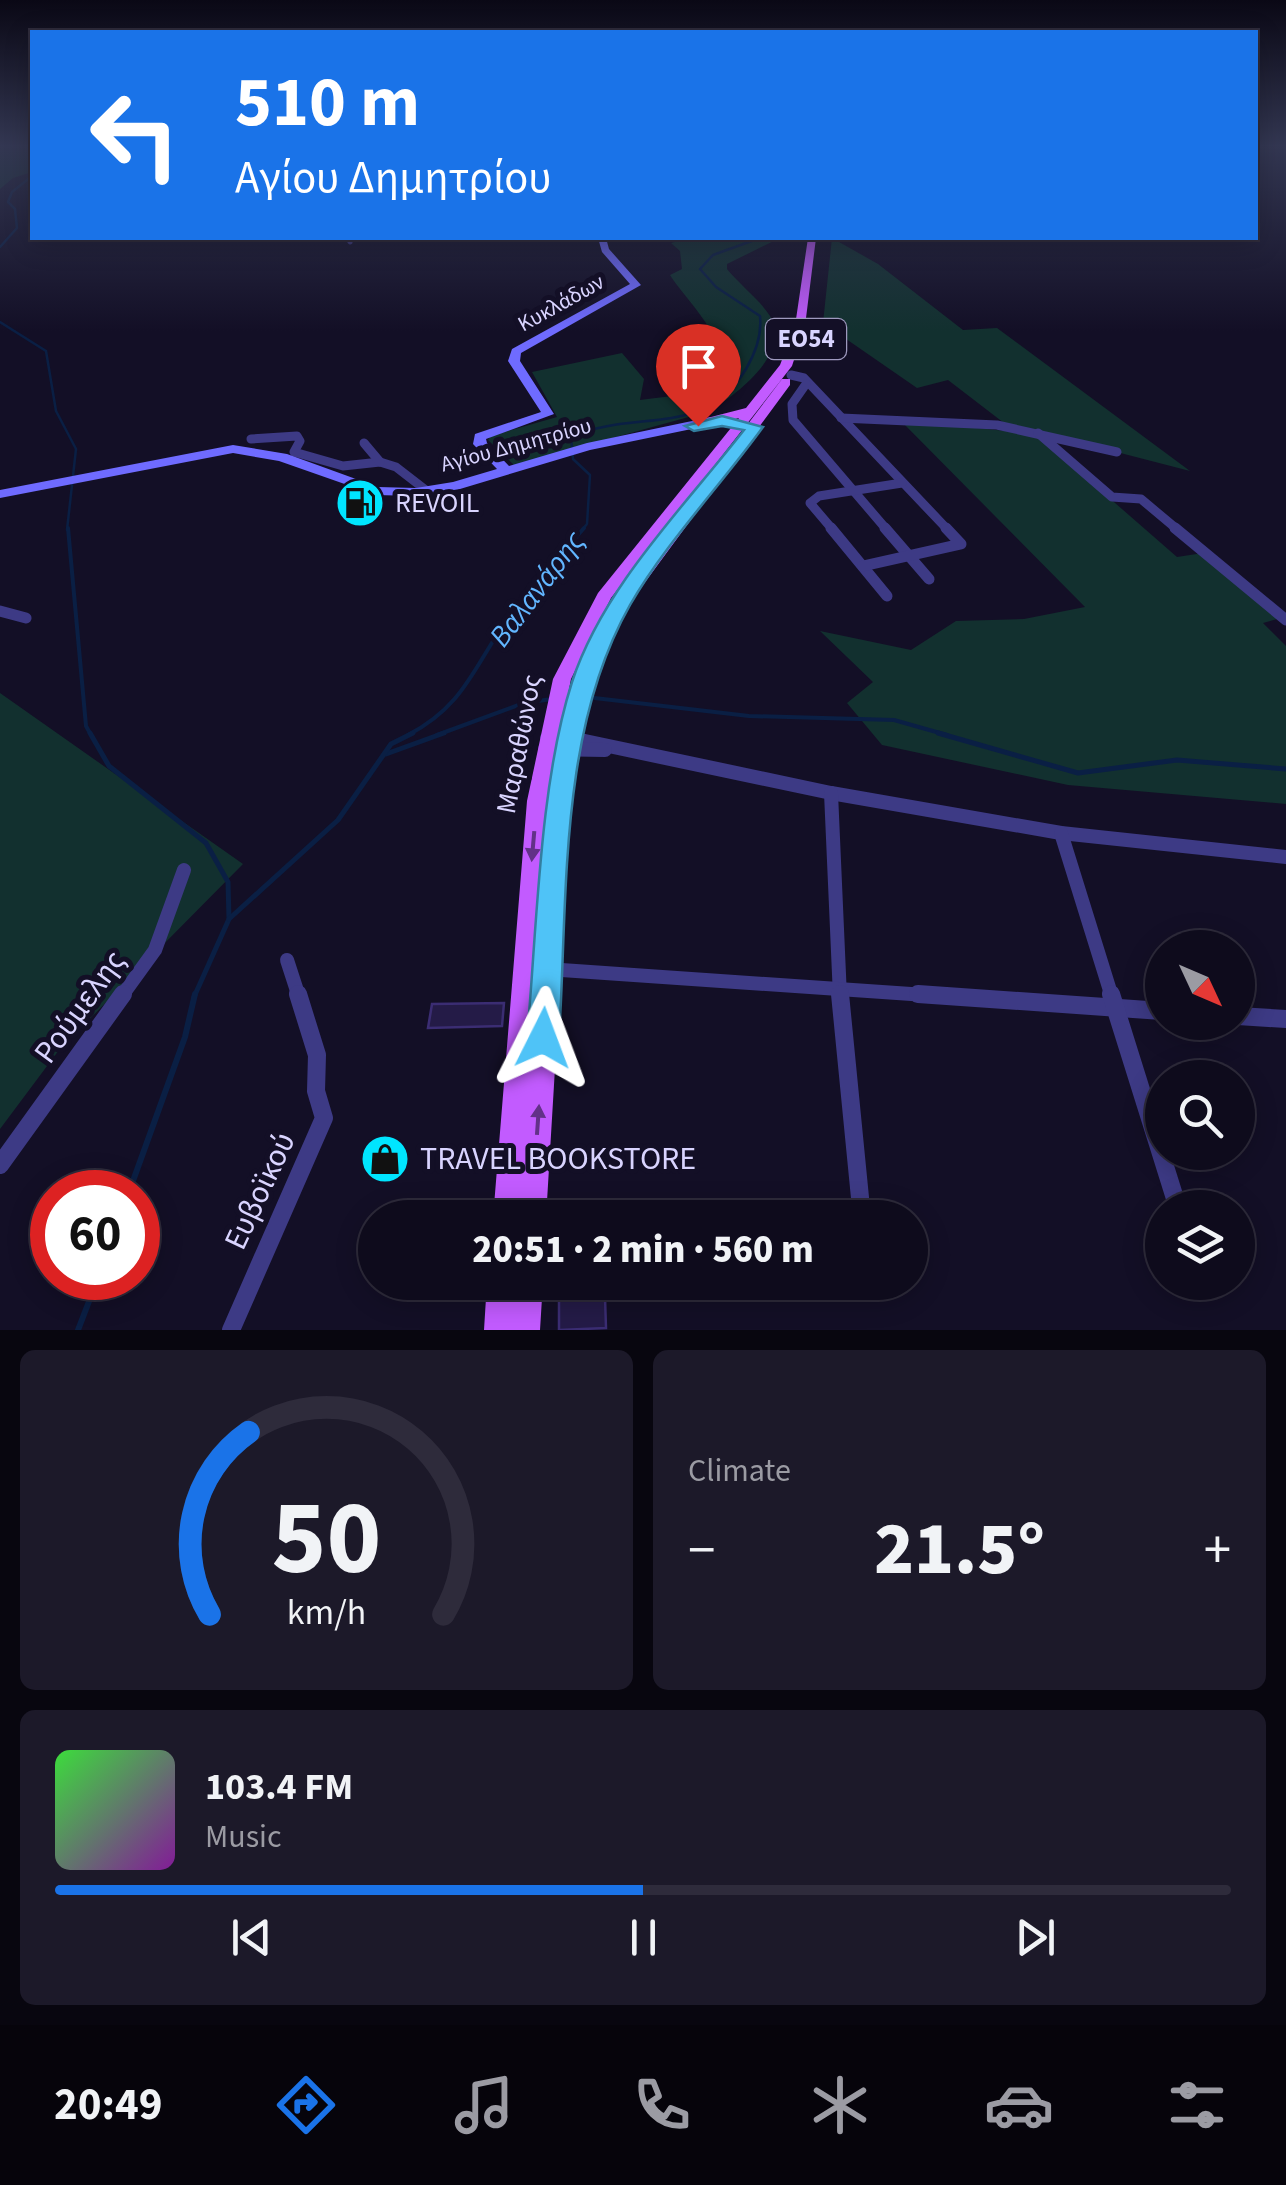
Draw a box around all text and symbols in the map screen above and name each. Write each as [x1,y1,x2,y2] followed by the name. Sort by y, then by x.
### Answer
[235,53,420,153] text: 510 m
[70,70,200,200] icon: left
[235,146,551,210] text: Αγίου Δημητρίου
[512,266,610,340] street label: Κυκλάδων
[766,319,846,359] road number: ΕΟ54
[656,324,741,427] pin
[671,339,726,394] icon: arrive
[437,410,595,480] street label: Αγίου Δημητρίου
[334,477,386,529] fuel station icon: REVOIL
[395,483,479,523] place label: REVOIL
[479,522,595,656] water label: Βαλανάρης
[486,671,552,817] street label: Μαραθώνος
[525,830,541,862] one-way arrow
[1145,930,1255,1040] north arrow
[1145,930,1255,1300] map controls
[23,941,137,1073] street label: Ρούμελης
[491,986,595,1090] position arrow
[1145,1060,1255,1170] button: search
[530,1104,546,1136] one-way arrow
[213,1125,307,1257] street label: Ευβοϊκού
[359,1133,411,1185] shop icon: TRAVEL BOOKSTORE
[420,1136,696,1182] place label: TRAVEL BOOKSTORE
[30,1170,160,1300] speed limit sign: 60
[1145,1190,1255,1300] button: layers
[472,1223,814,1277] text: 20:51 · 2 min · 560 m
[688,1448,791,1494] text: Climate
[272,1466,381,1614] text: 50
[874,1496,1045,1603] text: 21.5°
[688,1512,715,1590] text: −
[1204,1512,1231,1590] text: +
[287,1587,366,1638] text: km/h
[205,1760,353,1814] text: 103.4 FM
[205,1814,282,1860] text: Music
[224,1910,279,1965] icon: previous
[616,1910,671,1965] icon: pause
[1008,1910,1063,1965] icon: next
[271,2070,341,2140] icon: directions
[449,2070,519,2140] icon: music
[627,2070,697,2140] icon: phone
[805,2070,875,2140] icon: climate
[984,2070,1054,2140] icon: car
[1162,2070,1232,2140] icon: filters
[54,2073,163,2137] text: 20:49

